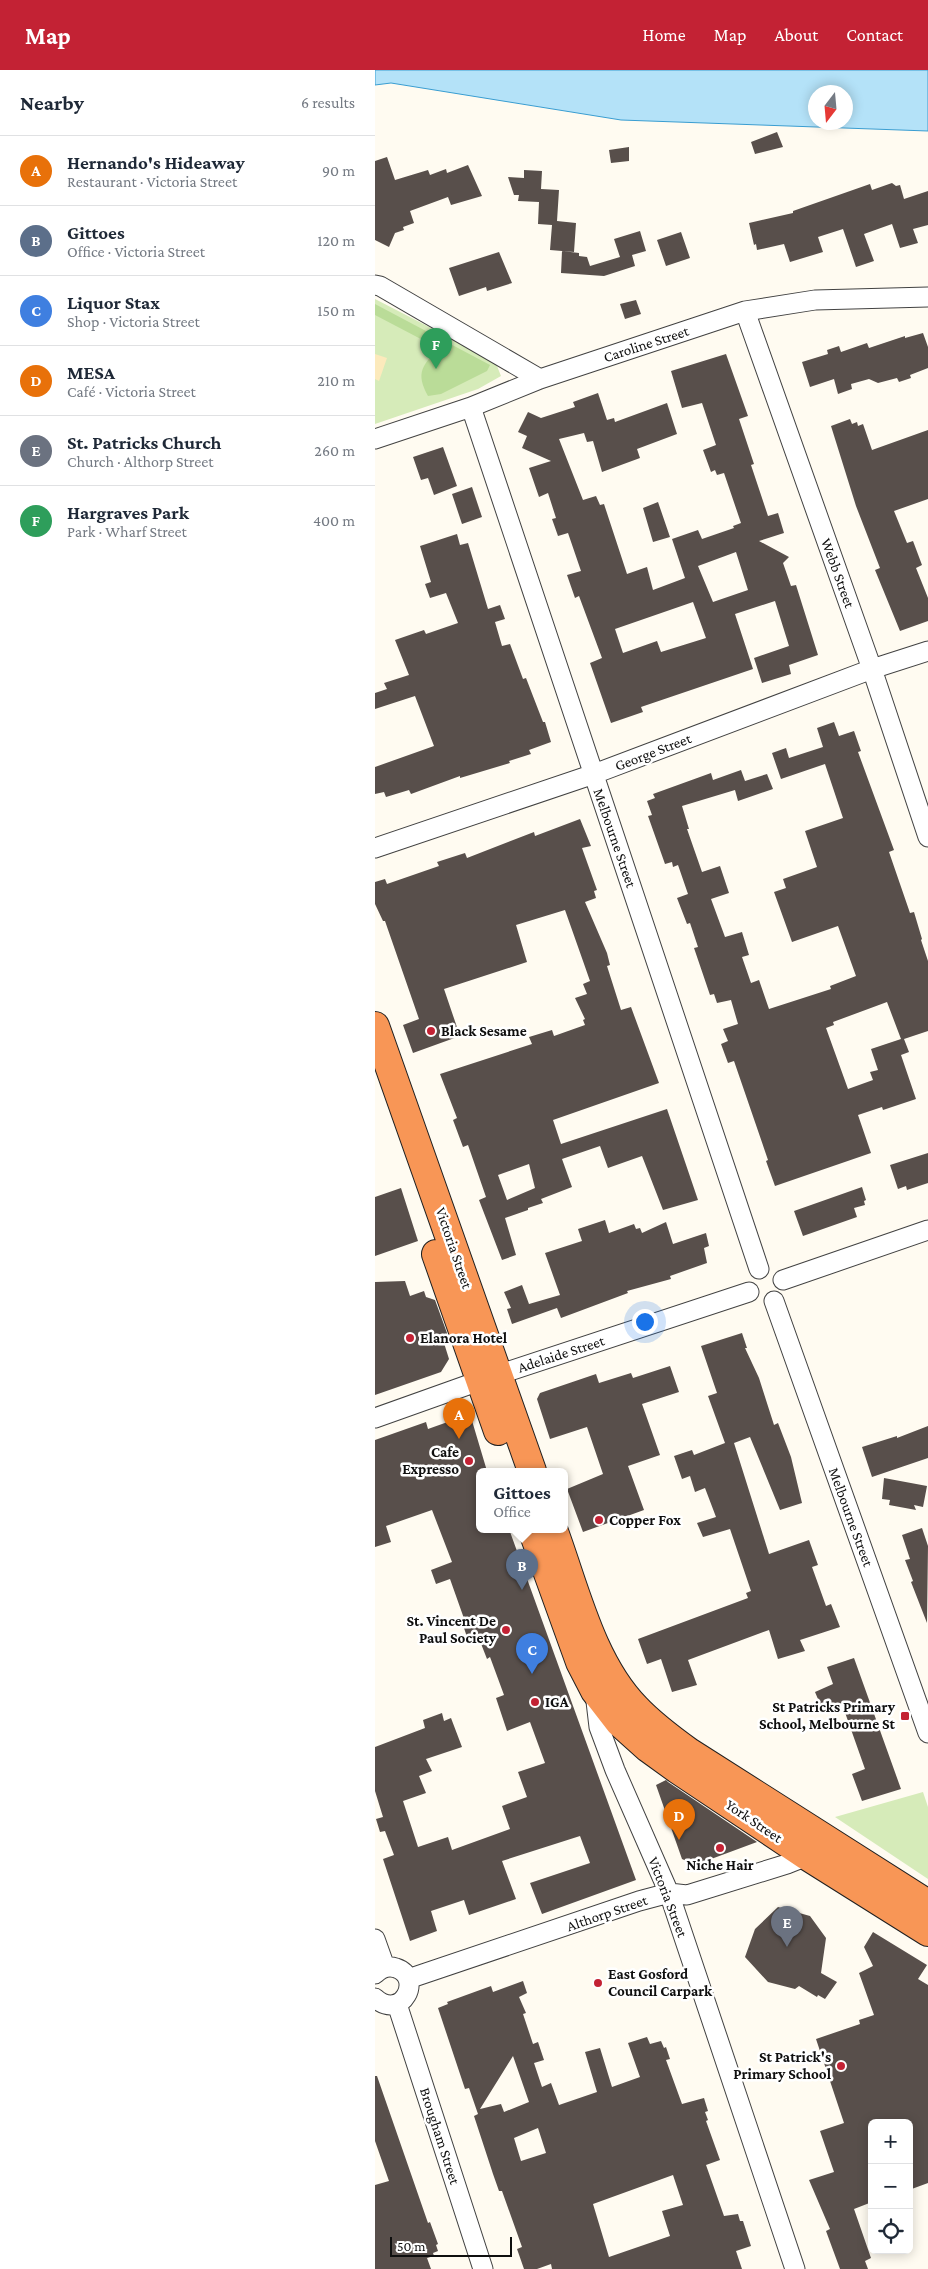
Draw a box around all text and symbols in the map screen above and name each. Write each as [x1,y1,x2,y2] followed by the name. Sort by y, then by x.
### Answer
[25,22,71,49] text: Map
[643,25,686,45] text: Home
[714,25,746,45] text: Map
[774,25,818,45] text: About
[846,25,903,45] text: Contact
[808,85,853,130] north arrow
[20,91,84,115] text: Nearby
[301,94,355,111] text: 6 results
[67,152,245,173] text: Hernando's Hideaway
[31,162,41,179] text: A
[322,162,355,179] text: 90 m
[67,173,237,190] text: Restaurant · Victoria Street
[67,222,125,243] text: Gittoes
[31,232,41,249] text: B
[317,232,355,249] text: 120 m
[67,243,205,260] text: Office · Victoria Street
[67,292,160,313] text: Liquor Stax
[31,302,41,319] text: C
[317,302,355,319] text: 150 m
[67,313,200,330] text: Shop · Victoria Street
[601,322,692,365] street label: Caroline Street
[420,328,452,369] pin: F
[67,362,115,383] text: MESA
[30,372,42,389] text: D
[317,372,355,389] text: 210 m
[67,383,196,400] text: Café · Victoria Street
[67,432,222,453] text: St. Patricks Church
[31,442,41,459] text: E
[314,442,355,459] text: 260 m
[67,453,214,470] text: Church · Althorp Street
[67,502,189,523] text: Hargraves Park
[32,512,40,529] text: F
[313,512,355,529] text: 400 m
[67,523,187,540] text: Park · Wharf Street
[818,536,858,611] street label: Webb Street
[613,730,695,775] street label: George Street
[591,786,640,891] street label: Melbourne Street
[441,1023,527,1039] place label: Black Sesame
[425,1025,437,1037] marker: Black Sesame
[433,1205,476,1292] street label: Victoria Street
[632,1309,658,1335] your location
[420,1330,508,1346] place label: Elanora Hotel
[404,1332,416,1344] marker: Elanora Hotel
[516,1332,607,1376] street label: Adelaide Street
[443,1398,475,1439] pin: A
[402,1444,459,1477] place label: Cafe Expresso
[463,1455,475,1467] marker: Cafe Expresso
[826,1465,877,1570] street label: Melbourne Street
[476,1468,568,1533] popup
[493,1482,551,1503] text: Gittoes
[493,1503,531,1520] text: Office
[609,1512,681,1528] place label: Copper Fox
[593,1514,605,1526] marker: Copper Fox
[506,1549,538,1590] pin: B
[407,1613,497,1646] place label: St. Vincent De Paul Society
[500,1624,512,1636] marker: St. Vincent De Paul Society
[516,1633,548,1674] pin: C
[545,1694,570,1710] place label: IGA
[529,1696,541,1708] marker: IGA
[759,1699,896,1732] place label: St Patricks Primary School, Melbourne St
[899,1710,911,1722] marker: St Patricks Primary School, Melbourne St
[723,1796,786,1846] street label: York Street
[663,1799,695,1840] pin: D
[714,1842,726,1854] marker: Niche Hair
[645,1854,691,1940] street label: Victoria Street
[686,1857,754,1873] place label: Niche Hair
[565,1891,651,1935] street label: Althorp Street
[771,1906,803,1947] pin: E
[608,1966,713,1999] place label: East Gosford Council Carpark
[592,1977,604,1989] marker: East Gosford Council Carpark
[733,2049,832,2082] place label: St Patrick's Primary School
[835,2060,847,2072] marker: St Patrick's Primary School
[416,2086,464,2188] street label: Brougham Street
[868,2119,913,2254] map controls
[868,2119,913,2164] button: +
[868,2164,913,2209] button: −
[868,2209,913,2254] button: locate
[390,2234,513,2257] scale bar
[397,2238,425,2254] text: 50 m

